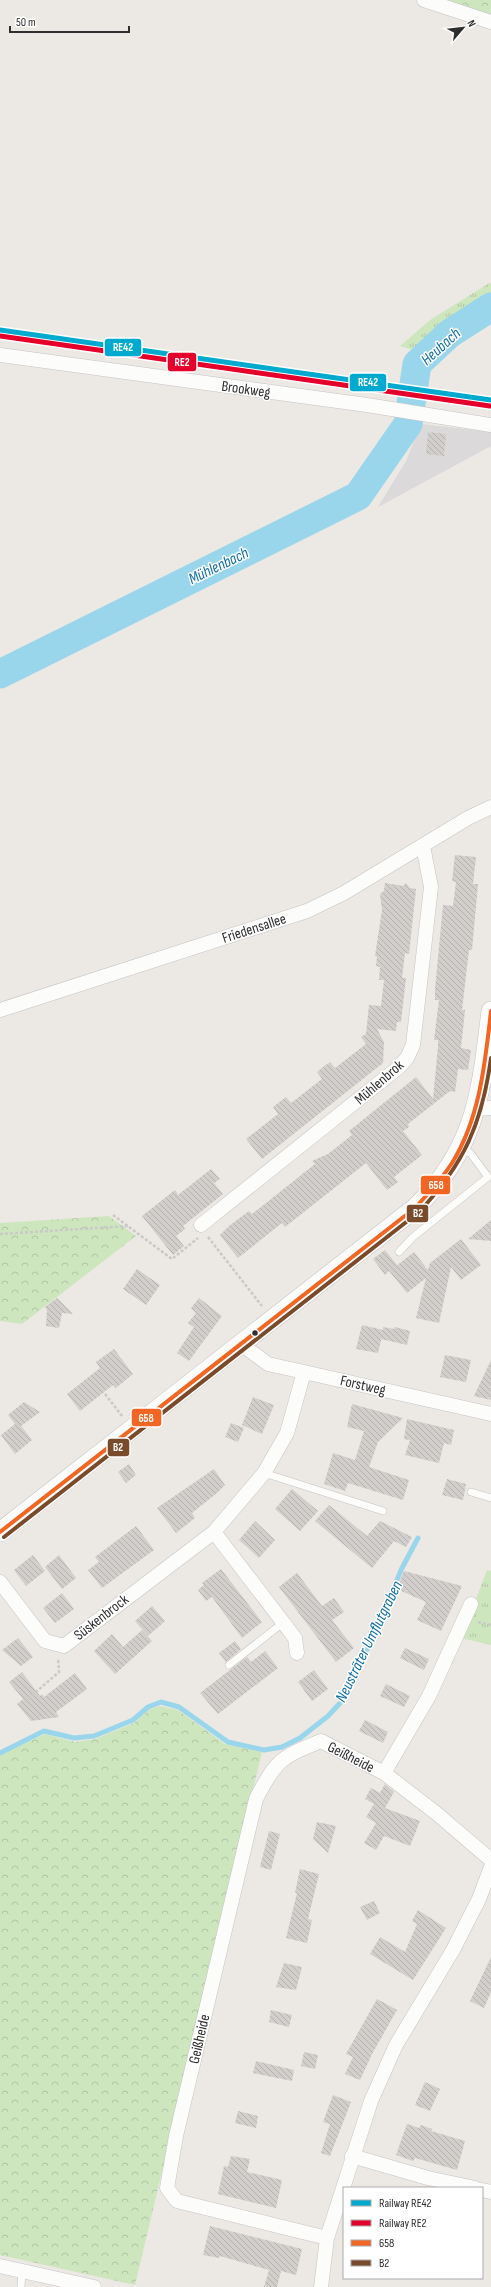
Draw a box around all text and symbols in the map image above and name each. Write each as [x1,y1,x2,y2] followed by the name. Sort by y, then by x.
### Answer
[10,8,129,34] scale bar
[443,8,483,48] north arrow
[16,15,36,30] text: 50 m
[464,18,479,29] text: N
[417,324,465,370] water label: Heubach
[104,338,142,357] line badge: RE42
[113,341,133,354] text: RE42
[167,352,197,372] line badge: RE2
[175,356,190,369] text: RE2
[349,373,387,392] line badge: RE42
[358,376,378,389] text: RE42
[220,377,272,402] street label: Brookweg
[186,544,252,589] water label: Mühlenbach
[220,909,289,948] street label: Friedensallee
[351,1056,408,1109] street label: Mühlenbrok
[420,1175,451,1195] line badge: 658
[428,1179,444,1192] text: 658
[406,1204,429,1223] line badge: B2
[413,1207,423,1220] text: B2
[250,1328,260,1338] unlabelled marker
[338,1371,388,1400] street label: Forstweg
[131,1408,162,1427] line badge: 658
[138,1412,154,1425] text: 658
[107,1438,130,1457] line badge: B2
[113,1441,123,1454] text: B2
[332,1578,407,1705] water label: Neusträter Umflutgraben
[70,1590,133,1645] street label: Süskenbrock
[324,1738,377,1777] street label: Geißheide
[185,2013,214,2066] street label: Geißheide
[343,2187,483,2279] legend
[379,2196,432,2211] text: Railway RE42
[379,2216,427,2231] text: Railway RE2
[379,2236,394,2251] text: 658
[379,2256,389,2271] text: B2

